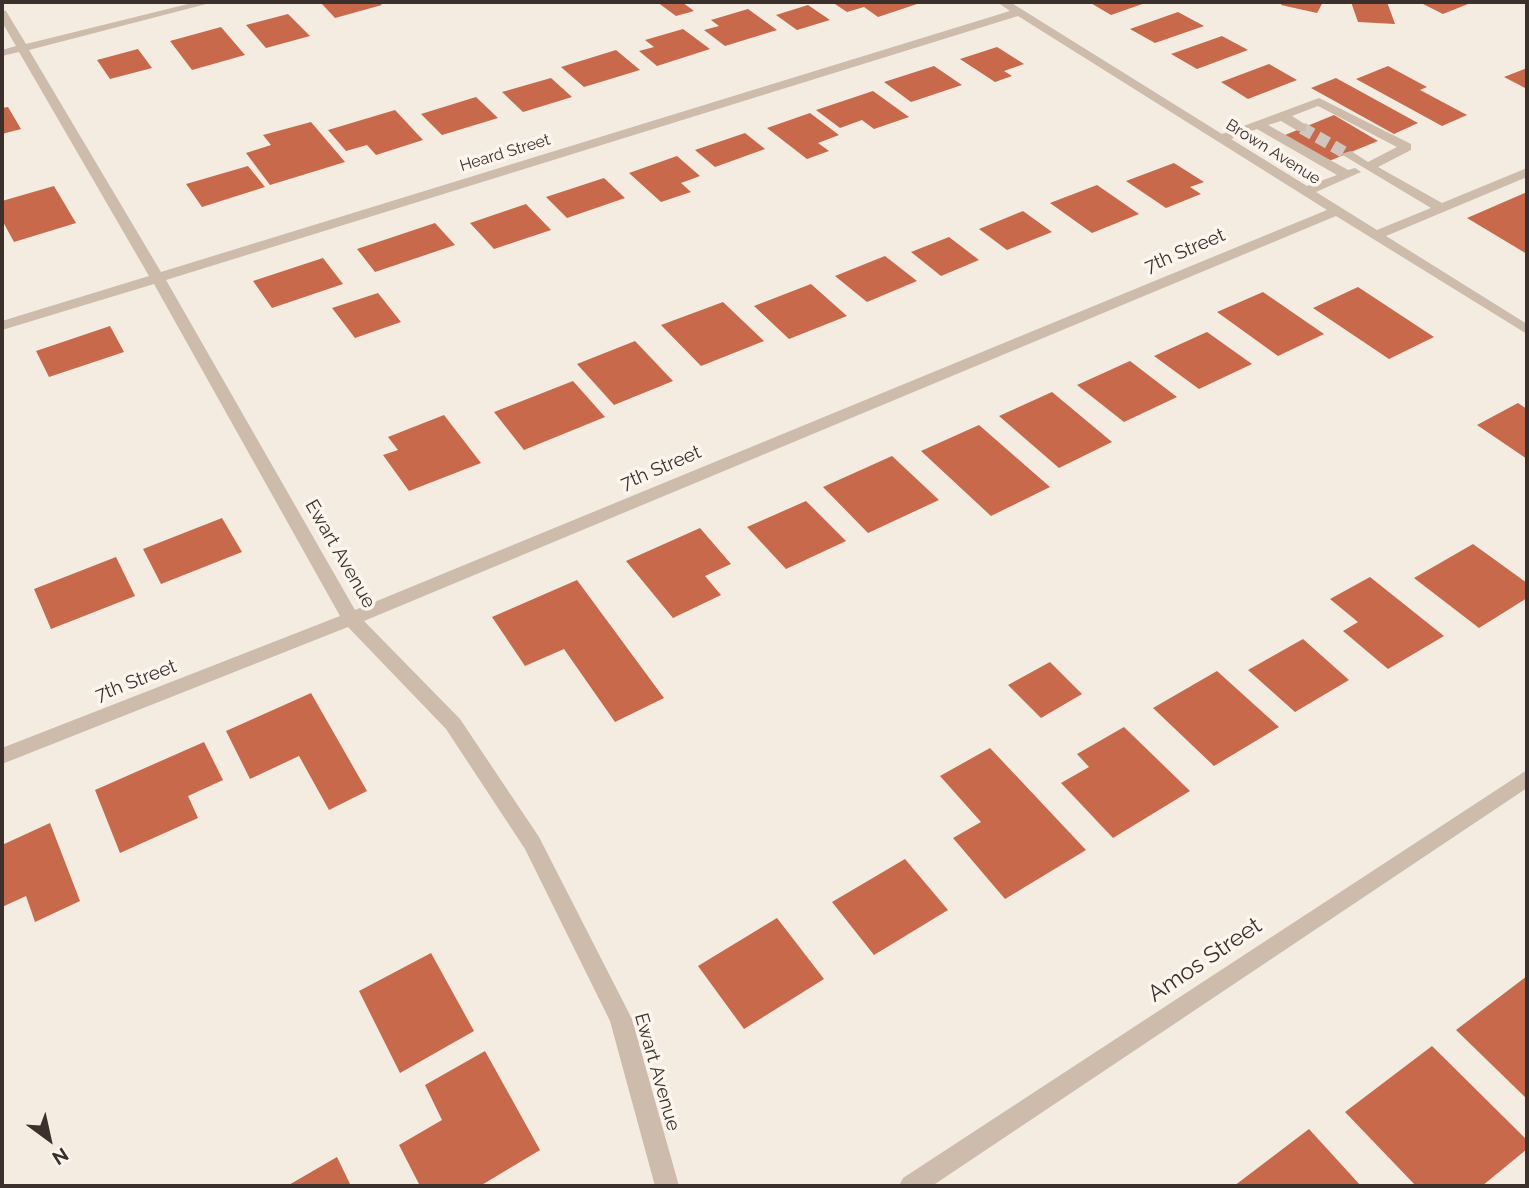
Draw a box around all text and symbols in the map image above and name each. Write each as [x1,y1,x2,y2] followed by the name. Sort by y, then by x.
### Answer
[1222,115,1324,189] street label: Brown Avenue
[457,130,553,176] street label: Heard Street
[1141,224,1229,278] street label: 7th Street
[617,441,705,495] street label: 7th Street
[300,496,380,612] street label: Ewart Avenue
[92,655,180,707] street label: 7th Street
[1143,912,1267,1008] street label: Amos Street
[629,1011,685,1133] street label: Ewart Avenue
[14,1104,84,1174] north arrow
[48,1143,73,1170] text: N

